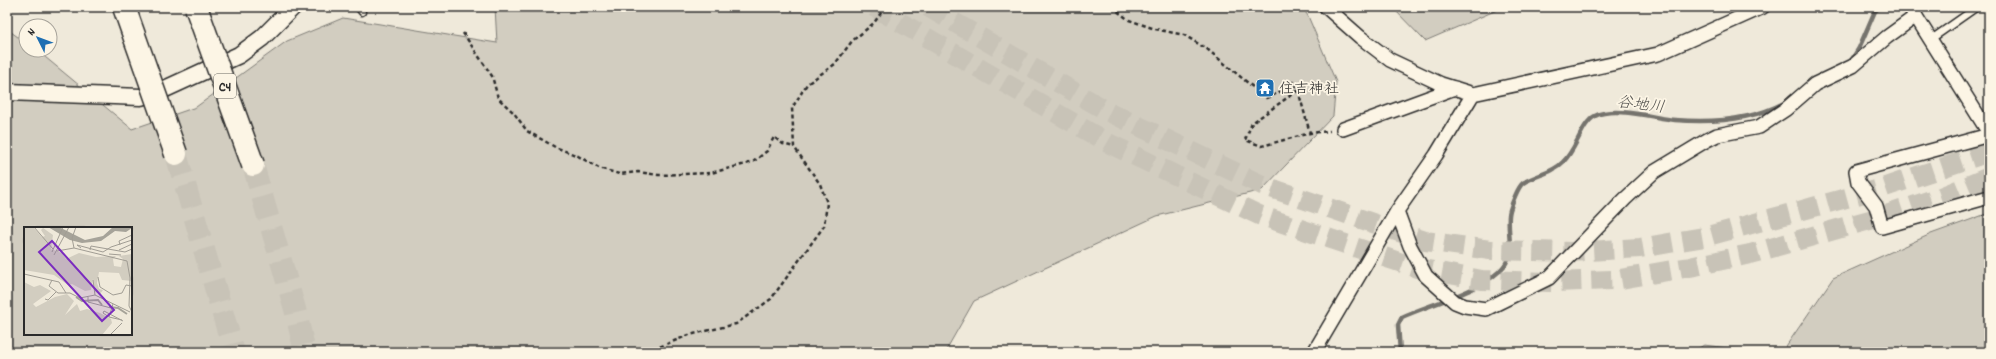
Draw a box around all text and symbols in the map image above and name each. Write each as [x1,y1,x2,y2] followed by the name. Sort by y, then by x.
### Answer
[18,18,58,58] north arrow
[24,25,40,40] text: N
[214,74,236,98] road number: C4
[1254,77,1276,99] temple icon: 住吉神社
[1279,79,1339,101] place label: 住吉神社
[1615,91,1666,120] water label: 谷地川
[24,227,132,335] inset map

